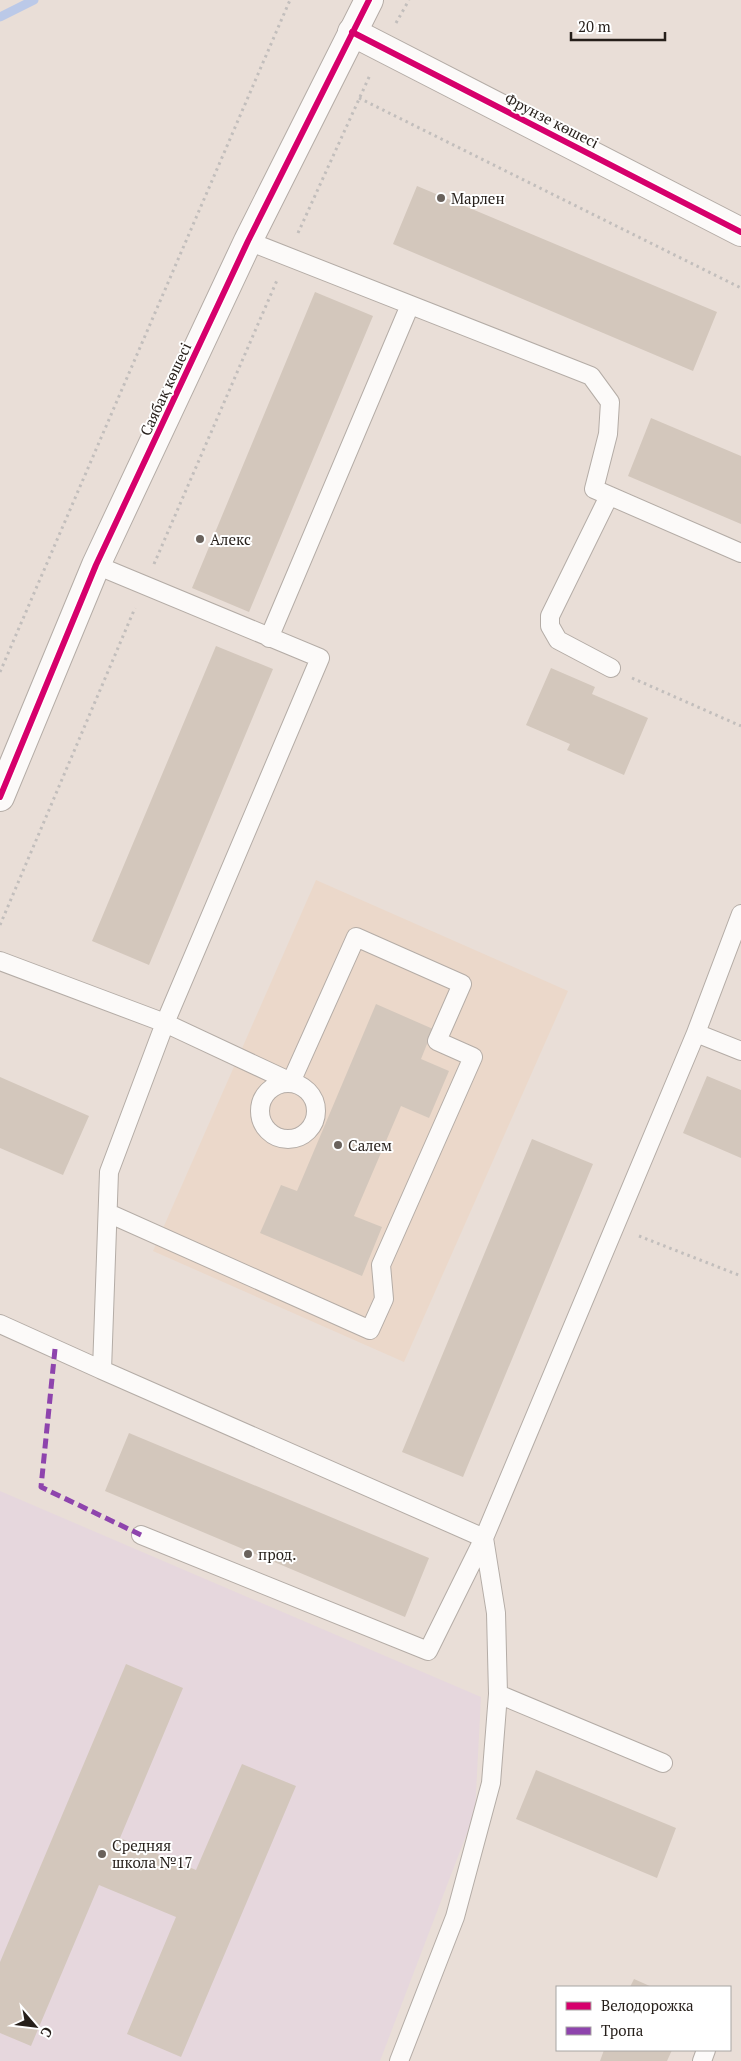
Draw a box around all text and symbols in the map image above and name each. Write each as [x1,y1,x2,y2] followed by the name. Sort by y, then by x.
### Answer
[571,10,665,42] scale bar
[578,16,611,36] text: 20 m
[502,88,602,152] street label: Фрунзе көшесі
[451,188,505,208] place label: Марлен
[435,192,447,204] marker: Марлен
[135,339,195,439] street label: Саябақ көшесі
[210,529,251,549] place label: Алекс
[194,533,206,545] marker: Алекс
[348,1135,392,1155] place label: Салем
[332,1139,344,1151] marker: Салем
[258,1544,296,1564] place label: прод.
[242,1548,254,1560] marker: прод.
[112,1835,193,1872] place label: Средняя школа №17
[96,1848,108,1860] marker: Средняя школа №17
[556,1986,731,2051] legend
[601,1995,694,2015] text: Велодорожка
[10,2001,60,2051] north arrow
[601,2020,644,2040] text: Тропа
[36,2024,57,2041] text: С

